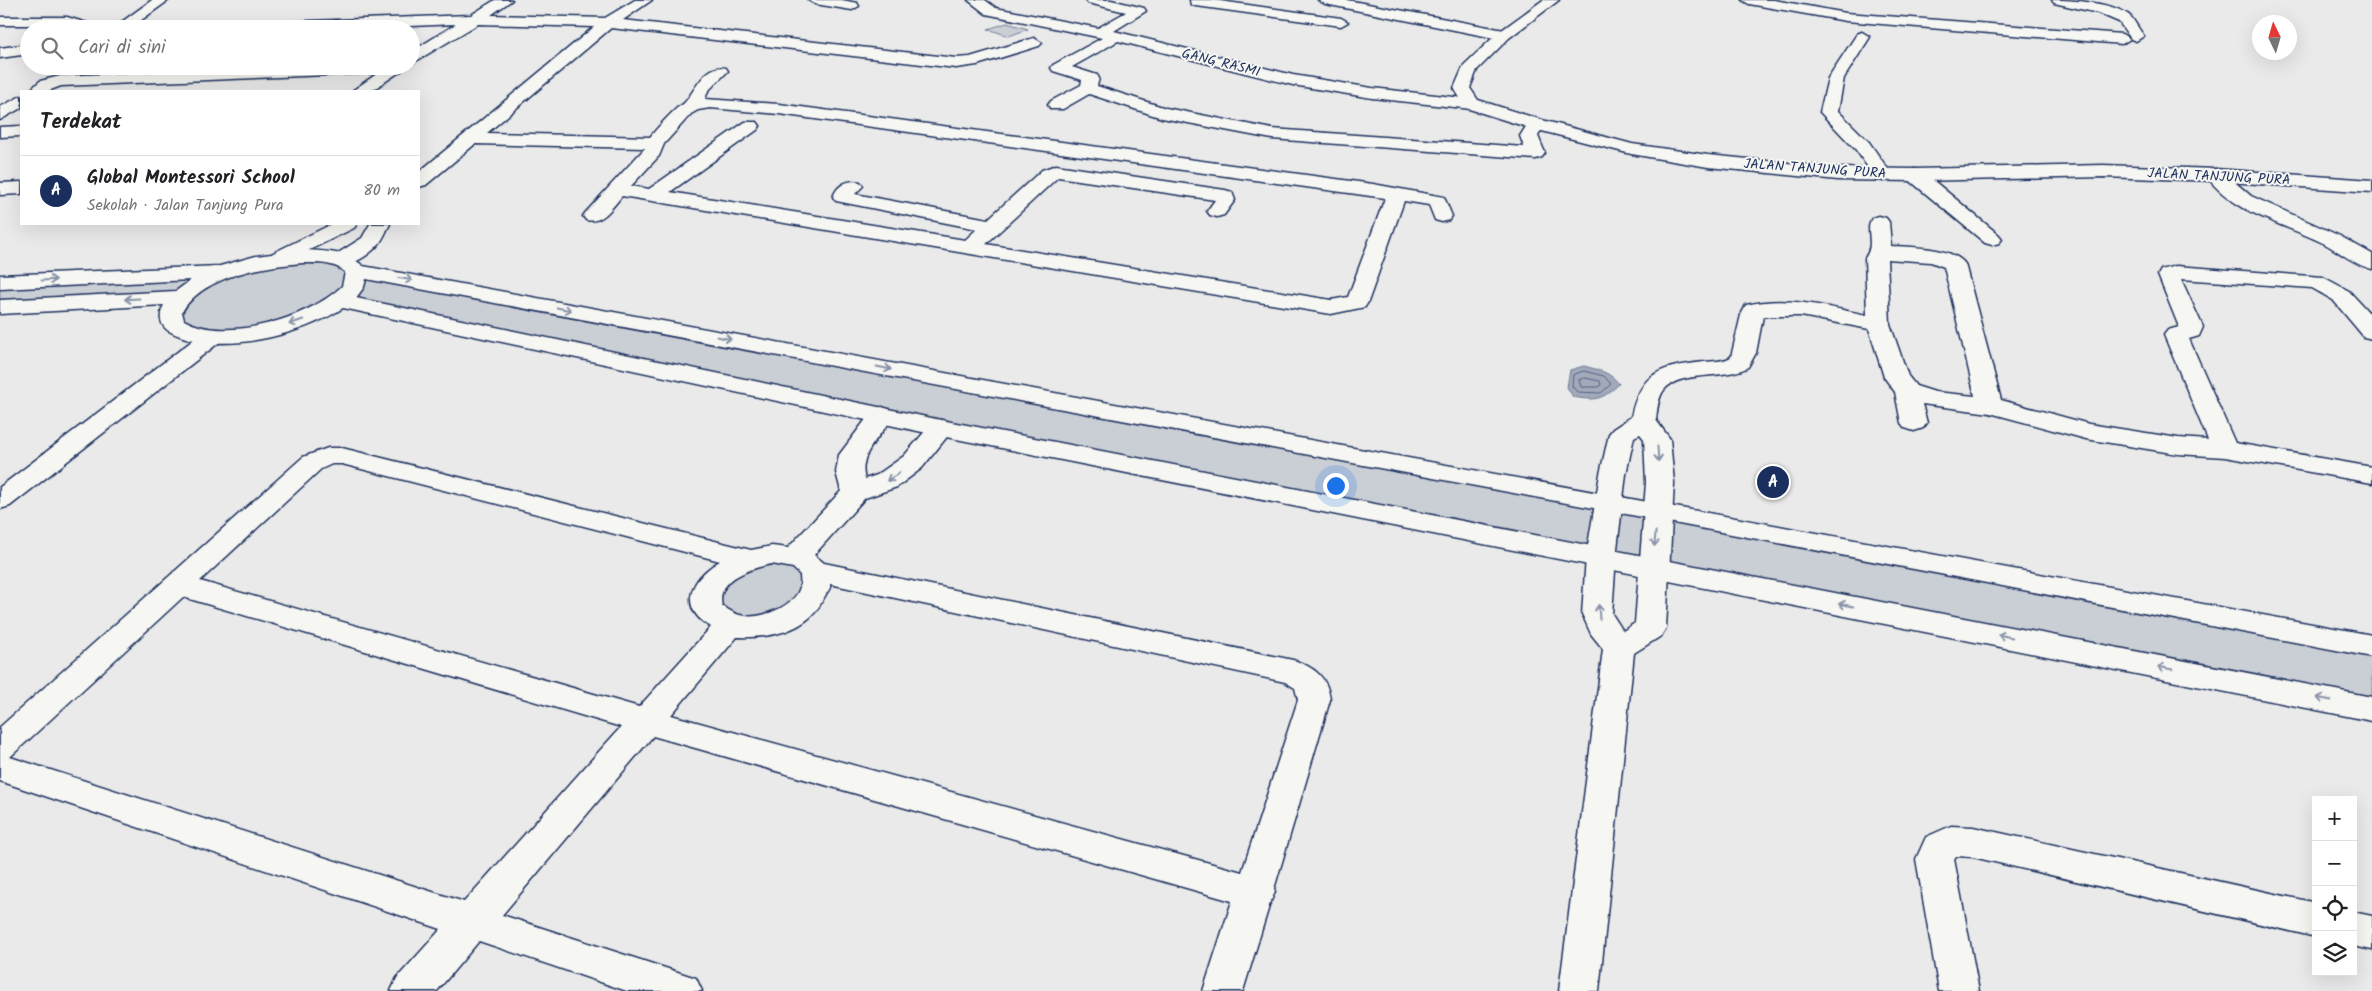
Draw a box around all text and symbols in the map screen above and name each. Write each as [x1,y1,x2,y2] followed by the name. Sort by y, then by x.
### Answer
[2252,15,2297,60] north arrow
[20,20,420,75] search box
[78,33,166,63] text: Cari di sini
[38,34,66,62] icon: search
[1179,43,1263,83] street label: GANG RASMI
[40,106,121,139] text: Terdekat
[1743,153,1887,185] street label: JALAN TANJUNG PURA
[2147,162,2291,192] street label: JALAN TANJUNG PURA
[87,163,295,193] text: Global Montessori School
[51,178,61,203] text: A
[363,178,400,203] text: 80 m
[87,193,284,218] text: Sekolah · Jalan Tanjung Pura
[40,275,56,284] one-way arrow
[396,275,412,285] one-way arrow
[124,295,140,304] one-way arrow
[556,304,572,314] one-way arrow
[289,318,304,327] one-way arrow
[716,334,732,344] one-way arrow
[875,364,891,373] one-way arrow
[1653,446,1663,462] one-way arrow
[1757,463,1789,501] pin: A
[887,472,901,482] one-way arrow
[1323,473,1349,499] your location
[1650,530,1660,546] one-way arrow
[1838,599,1854,609] one-way arrow
[1594,605,1604,621] one-way arrow
[1998,631,2014,640] one-way arrow
[2157,662,2173,672] one-way arrow
[2317,694,2333,703] one-way arrow
[2312,796,2357,976] map controls
[2312,796,2357,841] button: +
[2312,841,2357,886] button: −
[2312,886,2357,931] button: locate
[2312,931,2357,976] button: layers

